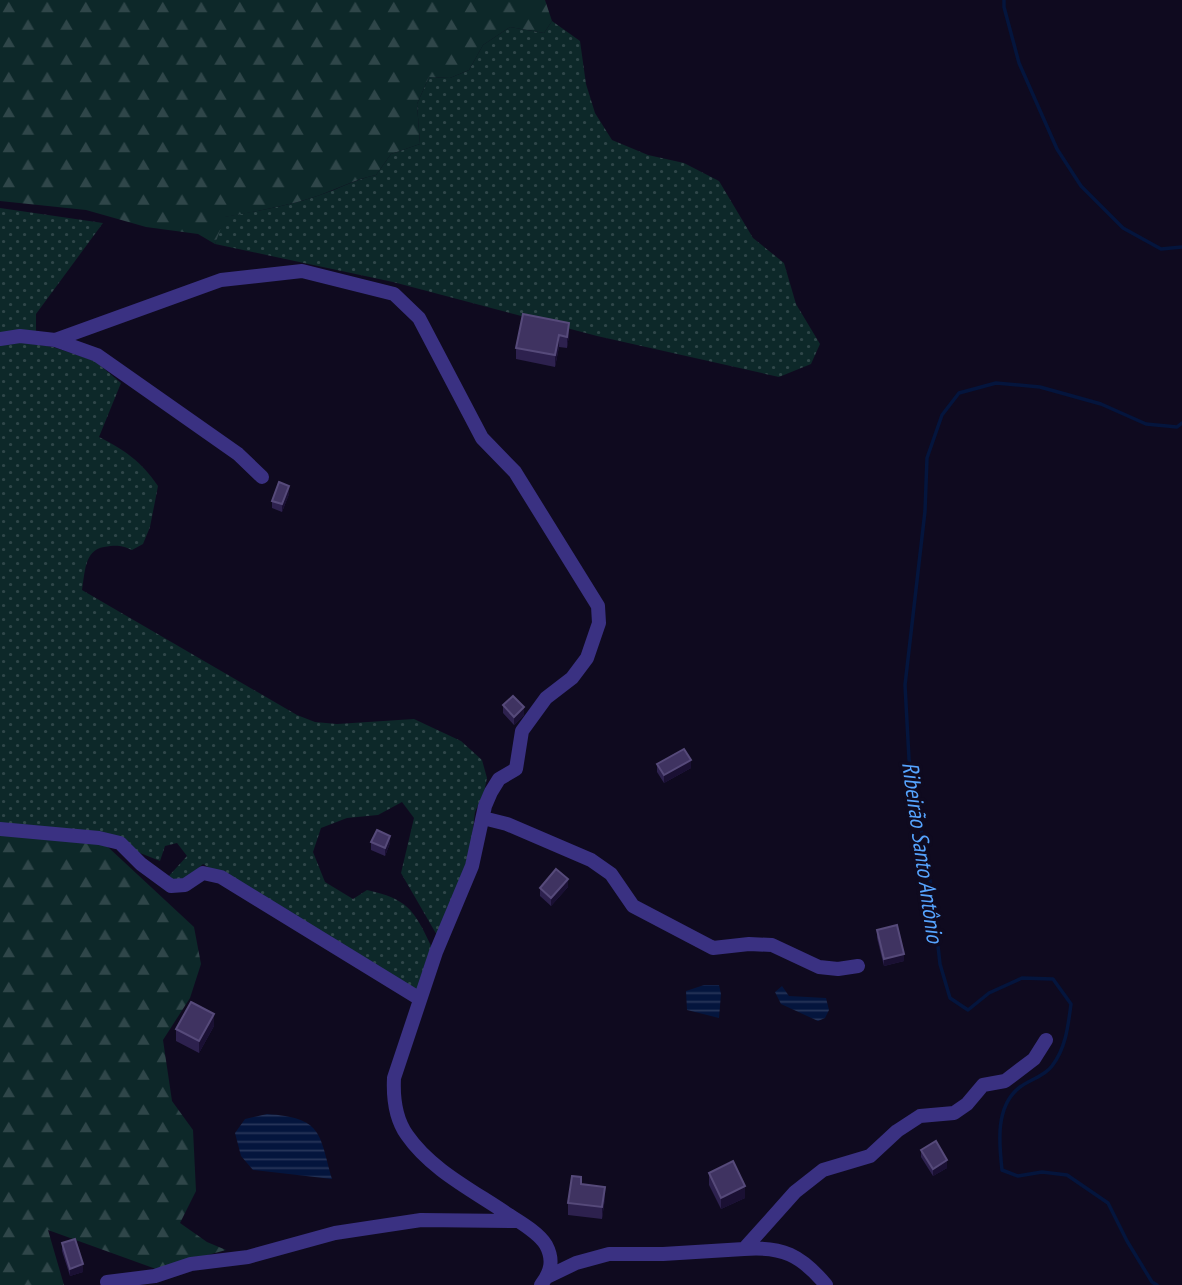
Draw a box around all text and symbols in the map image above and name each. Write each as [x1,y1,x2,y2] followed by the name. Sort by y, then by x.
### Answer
[896,760,950,946] water label: Ribeirão Santo Antônio

